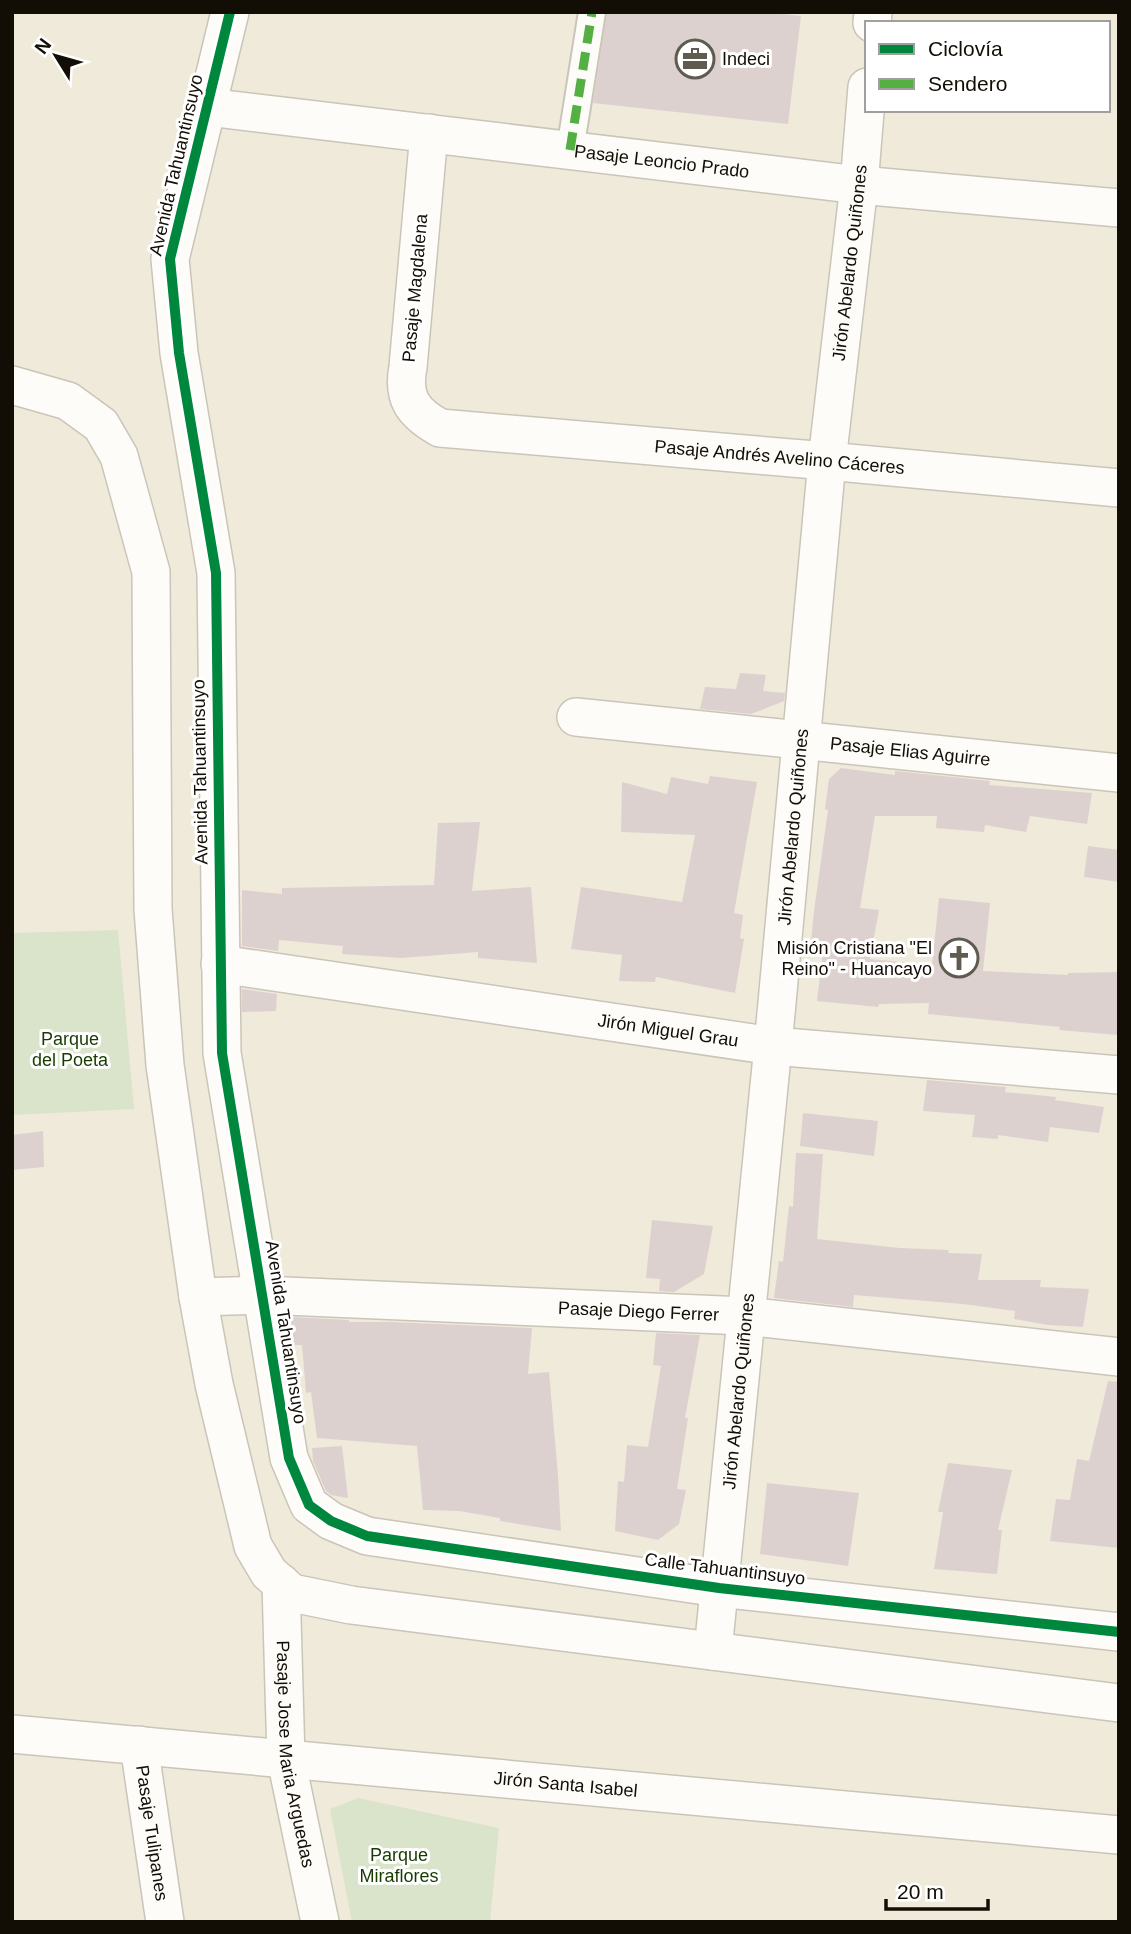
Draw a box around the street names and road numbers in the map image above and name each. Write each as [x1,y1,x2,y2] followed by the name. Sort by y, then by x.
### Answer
[145,72,207,258] street label: Avenida Tahuantinsuyo
[573,141,750,182] street label: Pasaje Leoncio Prado
[829,164,871,362] street label: Jirón Abelardo Quiñones
[399,212,432,363] street label: Pasaje Magdalena
[654,436,905,478] street label: Pasaje Andrés Avelino Cáceres
[188,679,212,865] street label: Avenida Tahuantinsuyo
[774,728,812,926] street label: Jirón Abelardo Quiñones
[829,733,991,770] street label: Pasaje Elias Aguirre
[596,1010,740,1051] street label: Jirón Miguel Grau
[262,1239,310,1425] street label: Avenida Tahuantinsuyo
[719,1292,758,1490] street label: Jirón Abelardo Quiñones
[558,1298,720,1325] street label: Pasaje Diego Ferrer
[643,1549,807,1589] street label: Calle Tahuantinsuyo
[273,1640,318,1869] street label: Pasaje Jose Maria Arguedas
[132,1764,172,1902] street label: Pasaje Tulipanes
[493,1768,638,1801] street label: Jirón Santa Isabel

